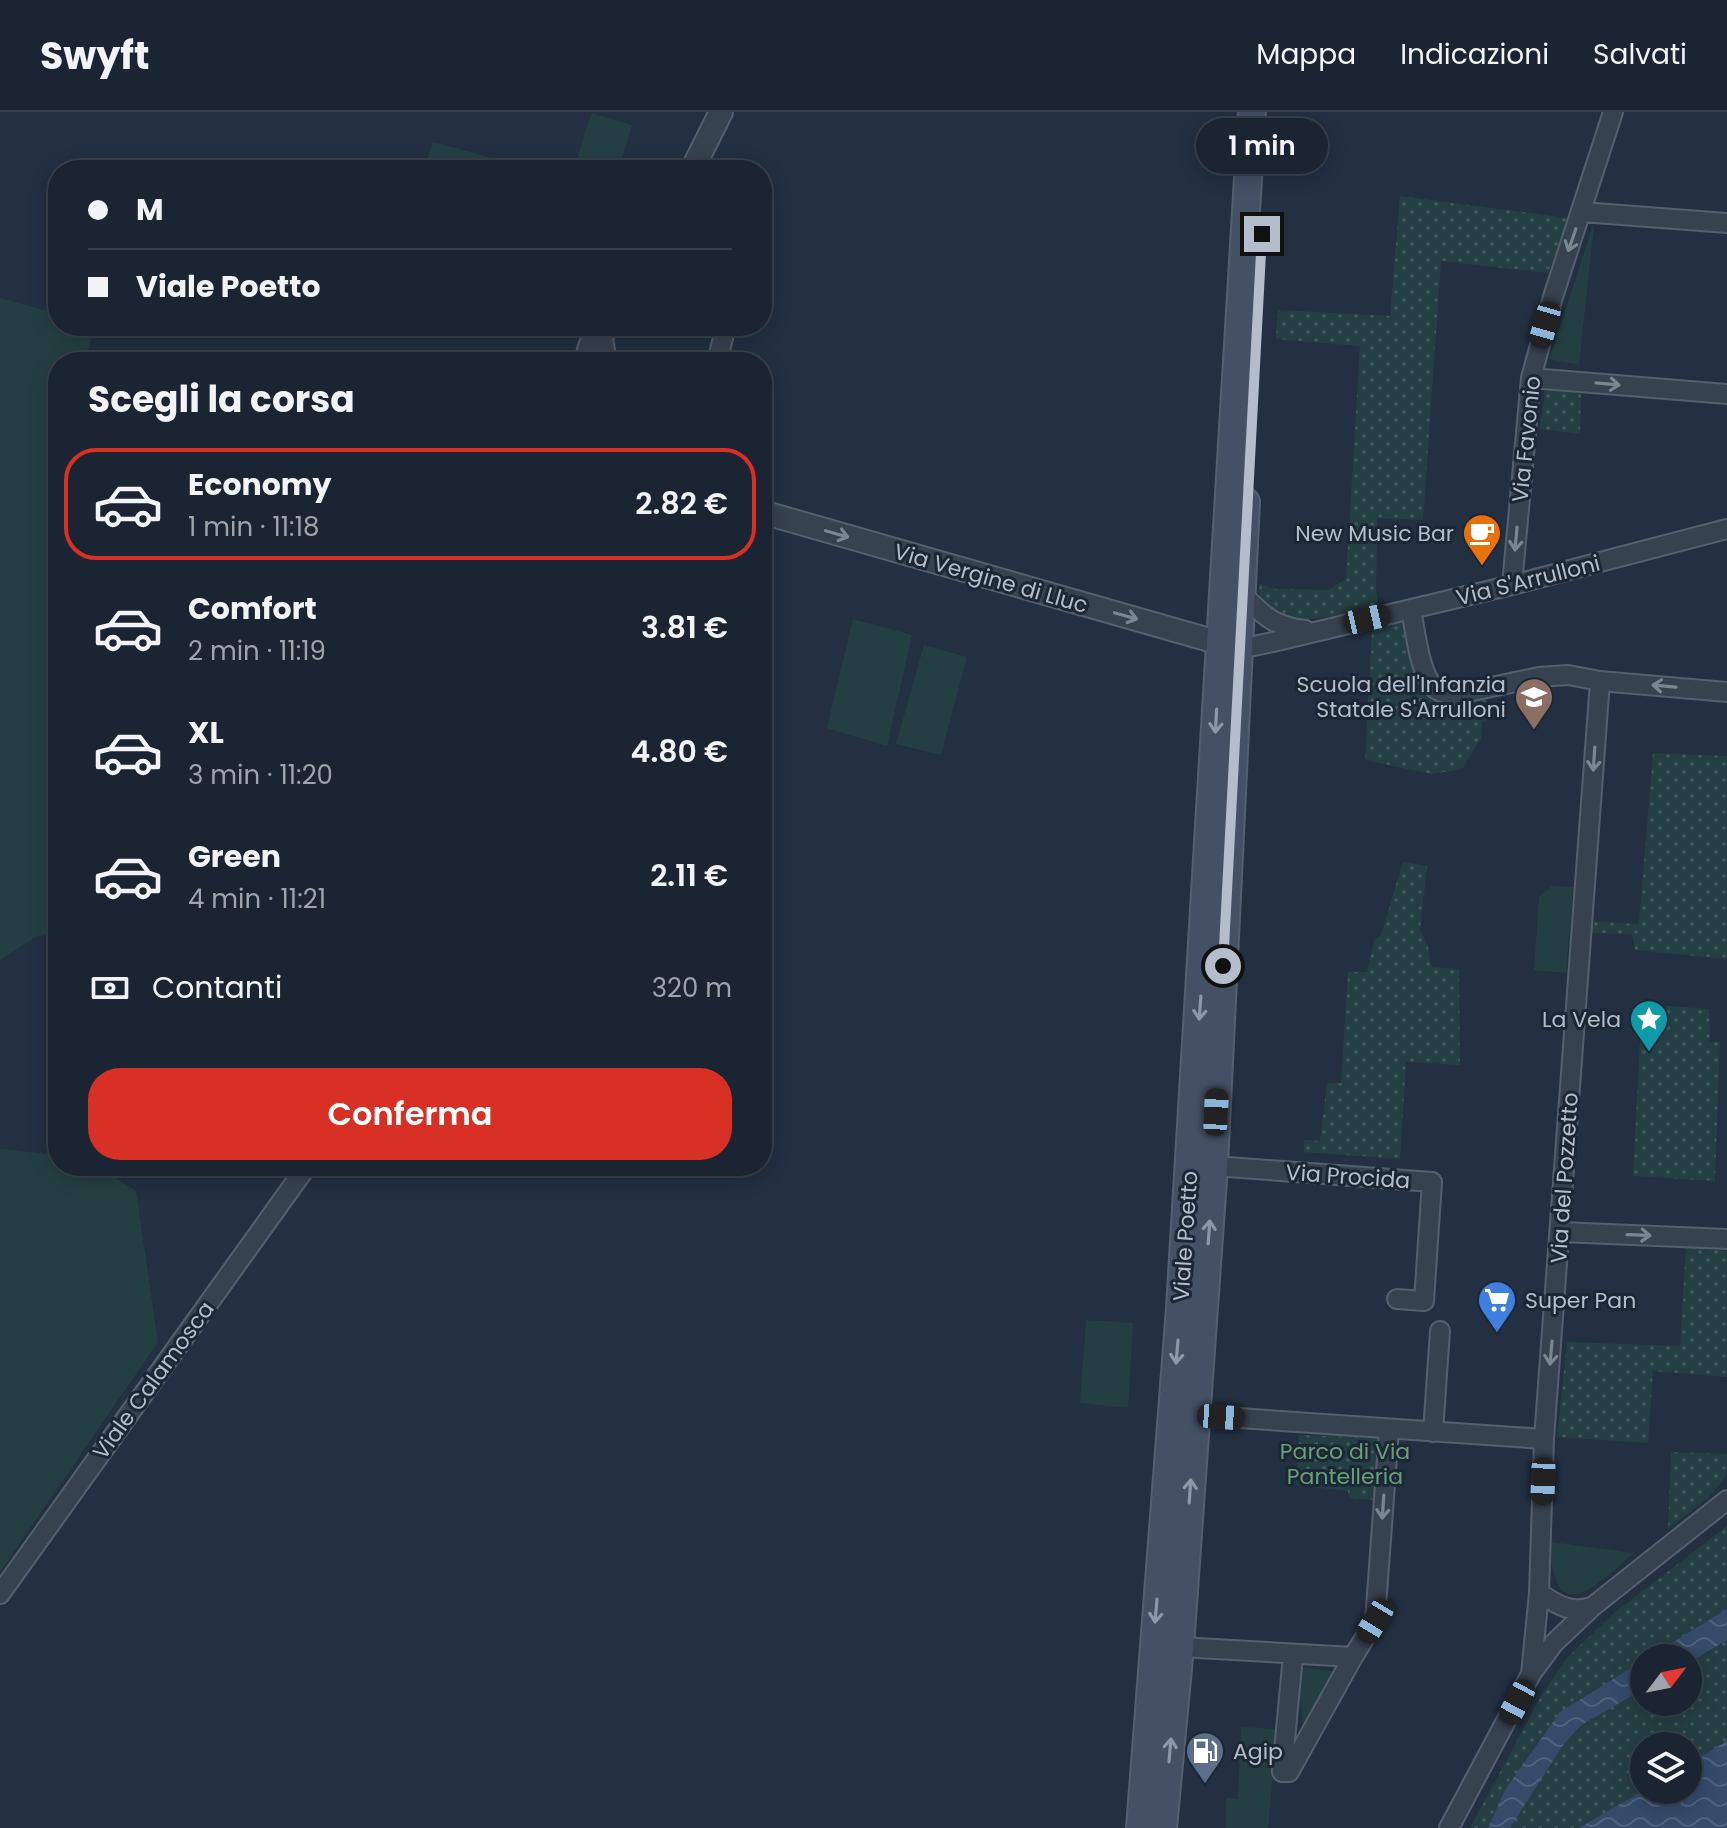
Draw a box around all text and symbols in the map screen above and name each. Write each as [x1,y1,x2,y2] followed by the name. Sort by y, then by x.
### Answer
[40,29,149,82] text: Swyft
[1256,35,1356,74] text: Mappa
[1400,35,1549,74] text: Indicazioni
[1593,35,1687,74] text: Salvati
[1196,118,1328,174] callout: 1 min
[1228,128,1296,164] text: 1 min
[136,188,164,231] text: M
[1244,216,1280,252] route end
[1563,227,1578,252] one-way arrow
[136,265,321,308] text: Viale Poetto
[1527,299,1563,351] car
[88,374,355,425] text: Scegli la corsa
[1504,374,1549,504] street label: Via Favonio
[1594,377,1621,392] one-way arrow
[188,463,332,506] text: Economy
[92,468,164,540] icon: car
[635,482,728,525] text: 2.82 €
[188,509,319,545] text: 1 min · 11:18
[1461,512,1503,567] cafe icon: New Music Bar
[1295,518,1454,549] place label: New Music Bar
[1508,525,1523,552] one-way arrow
[824,527,849,542] one-way arrow
[890,536,1091,621] street label: Via Vergine di Lluc
[1453,548,1603,613] street label: Via S'Arrulloni
[188,587,317,630] text: Comfort
[92,592,164,664] icon: car
[1341,602,1393,636] car
[641,606,728,649] text: 3.81 €
[1112,609,1138,624] one-way arrow
[188,633,326,669] text: 2 min · 11:19
[1297,669,1506,725] place label: Scuola dell'Infanzia Statale S'Arrulloni
[1513,676,1555,731] school or university icon: Scuola dell'Infanzia Statale S'Arrulloni
[1651,679,1678,694] one-way arrow
[1208,707,1223,734] one-way arrow
[188,711,224,754] text: XL
[92,716,164,788] icon: car
[631,730,728,773] text: 4.80 €
[1586,745,1601,772] one-way arrow
[188,757,333,793] text: 3 min · 11:20
[188,835,281,878] text: Green
[92,840,164,912] icon: car
[650,854,728,897] text: 2.11 €
[188,881,326,917] text: 4 min · 11:21
[1205,948,1241,984] route start
[88,966,132,1010] icon: cash
[152,966,282,1009] text: Contanti
[652,970,732,1006] text: 320 m
[1192,994,1207,1021] one-way arrow
[1628,998,1670,1053] place icon: La Vela
[1542,1004,1621,1035] place label: La Vela
[88,1068,732,1160] button: Conferma
[1203,1087,1229,1137] car
[1543,1091,1586,1265] street label: Via del Pozzetto
[1285,1157,1411,1196] street label: Via Procida
[1165,1170,1206,1302] street label: Viale Poetto
[1202,1219,1217,1246] one-way arrow
[1625,1228,1652,1243] one-way arrow
[1476,1279,1518,1334] supermarket icon: Super Pan
[1525,1285,1636,1316] place label: Super Pan
[85,1295,221,1466] street label: Viale Calamosca
[1169,1338,1184,1365] one-way arrow
[1543,1339,1558,1366] one-way arrow
[1196,1403,1246,1431] car
[1280,1436,1410,1492] park label: Parco di Via Pantelleria
[1530,1457,1556,1505] car
[1183,1478,1198,1505] one-way arrow
[1375,1493,1390,1520] one-way arrow
[1352,1594,1398,1648] car
[1149,1597,1164,1624] one-way arrow
[1630,1644,1702,1716] north arrow
[1630,1644,1702,1804] map controls
[1495,1675,1539,1729] car
[1184,1730,1226,1785] fuel station icon: Agip
[1630,1732,1702,1804] button: layers
[1233,1736,1283,1767] place label: Agip
[1163,1737,1178,1764] one-way arrow

